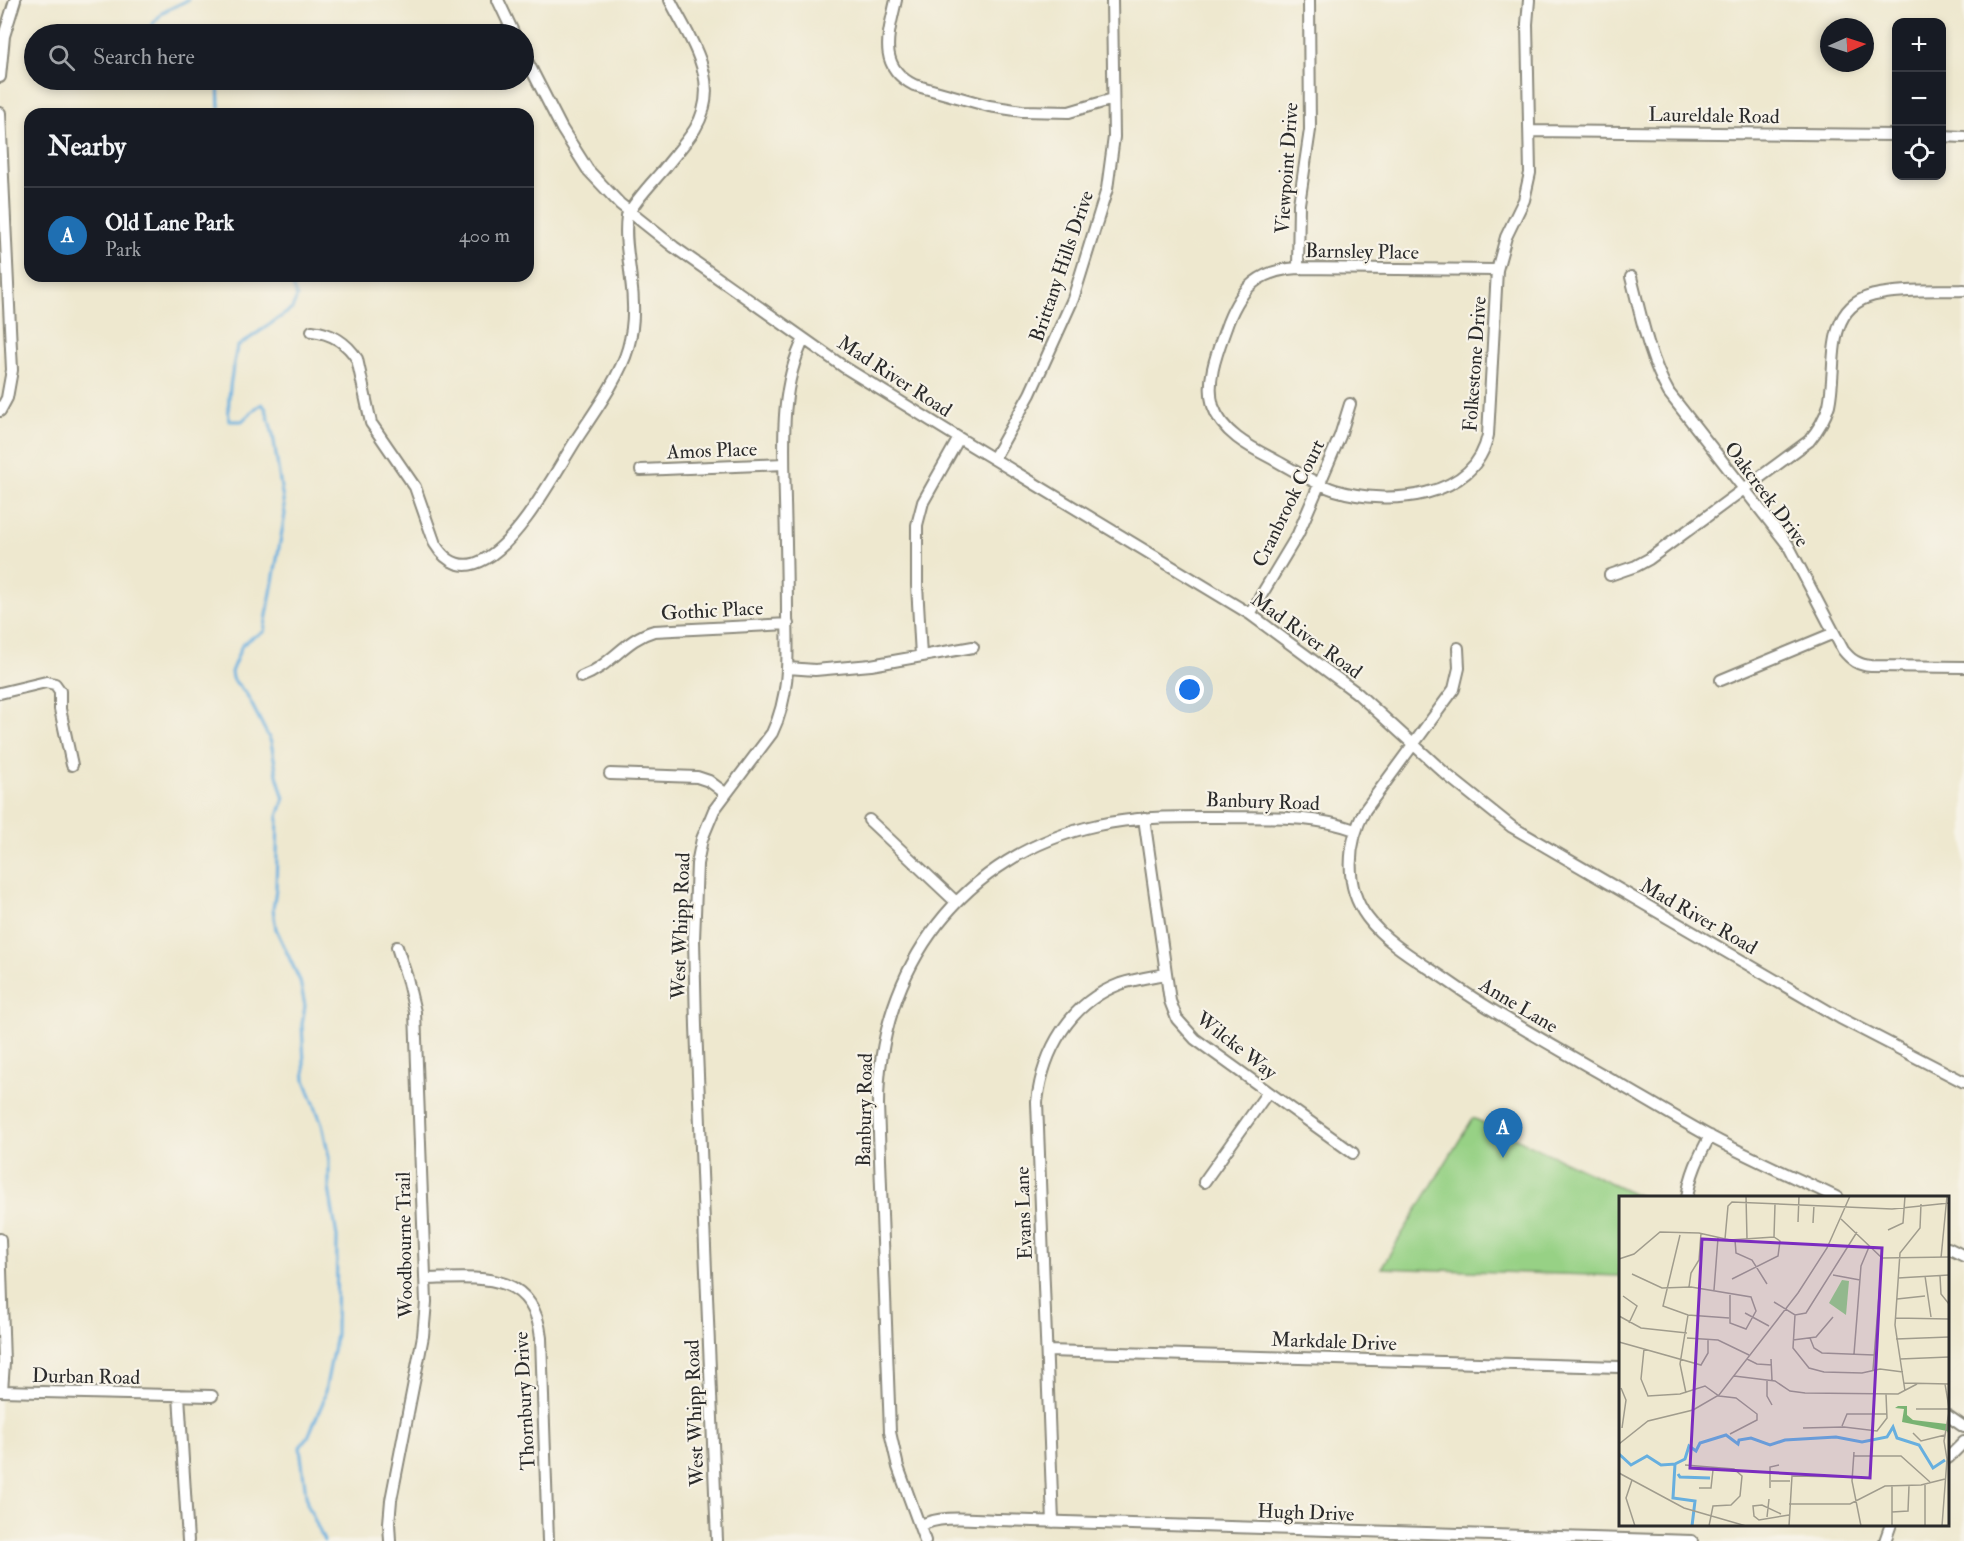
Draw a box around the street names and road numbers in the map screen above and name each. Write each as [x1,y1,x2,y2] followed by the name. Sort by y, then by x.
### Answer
[1269,101,1305,235] street label: Viewpoint Drive
[1648,102,1780,129] street label: Laureldale Road
[1024,187,1099,345] street label: Brittany Hills Drive
[1305,238,1419,265] street label: Barnsley Place
[1457,295,1492,433] street label: Folkestone Drive
[833,330,957,423] street label: Mad River Road
[1247,435,1330,571] street label: Cranbrook Court
[665,436,758,465] street label: Amos Place
[1719,437,1814,552] street label: Oakcreek Drive
[1246,587,1367,684] street label: Mad River Road
[660,595,764,626] street label: Gothic Place
[1206,787,1320,816] street label: Banbury Road
[665,852,697,1001] street label: West Whipp Road
[1636,873,1762,960] street label: Mad River Road
[1474,972,1563,1039] street label: Anne Lane
[1190,1005,1283,1086] street label: Wilcke Way
[851,1053,878,1167] street label: Banbury Road
[1009,1166,1038,1260] street label: Evans Lane
[391,1171,418,1320] street label: Woodbourne Trail
[1271,1327,1397,1356] street label: Markdale Drive
[508,1331,541,1471] street label: Thornbury Drive
[679,1339,711,1488] street label: West Whipp Road
[32,1363,141,1390] street label: Durban Road
[1257,1498,1355,1527] street label: Hugh Drive

